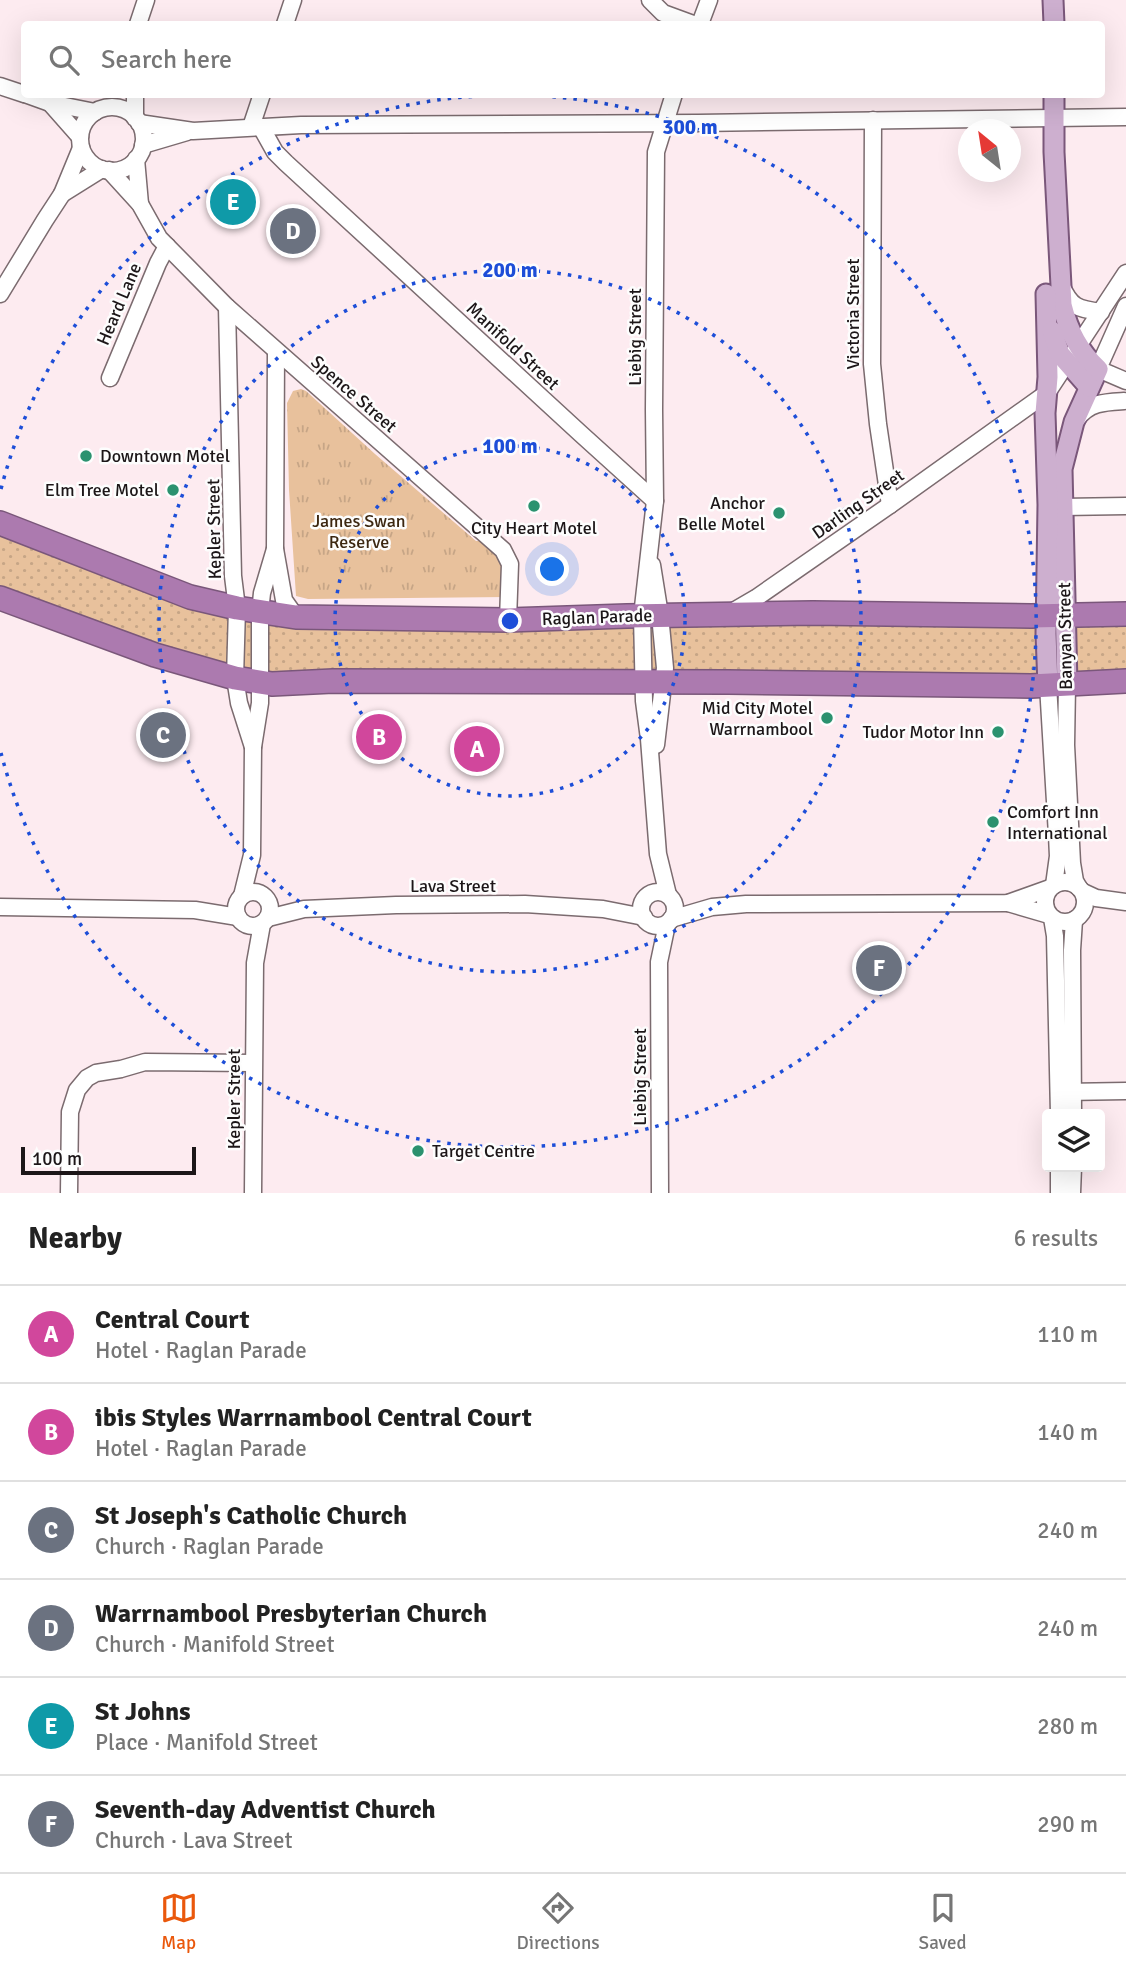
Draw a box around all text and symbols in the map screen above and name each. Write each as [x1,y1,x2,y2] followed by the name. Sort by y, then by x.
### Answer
[21,21,1105,98] search box
[45,41,83,79] icon: search
[101,44,232,76] text: Search here
[662,114,718,140] text: 300 m
[958,119,1021,182] north arrow
[210,176,256,228] pin: E
[270,205,316,257] pin: D
[482,257,538,283] text: 200 m
[92,259,146,349] street label: Heard Lane
[842,259,864,370] street label: Victoria Street
[624,288,646,386] street label: Liebig Street
[462,297,564,395] street label: Manifold Street
[307,351,401,437] street label: Spence Street
[482,433,538,459] text: 100 m
[100,445,230,467] place label: Downtown Motel
[78,448,94,464] marker: Downtown Motel
[808,464,908,544] street label: Darling Street
[45,479,159,501] place label: Elm Tree Motel
[202,479,226,579] street label: Kepler Street
[165,482,181,498] marker: Elm Tree Motel
[678,492,765,535] place label: Anchor Belle Motel
[526,498,542,514] marker: City Heart Motel
[771,505,787,521] marker: Anchor Belle Motel
[312,510,406,553] park label: James Swan Reserve
[471,517,597,539] place label: City Heart Motel
[535,552,569,586] your location
[1053,582,1077,690] street label: Banyan Street
[541,604,653,630] street label: Raglan Parade
[498,609,522,633] centre of rings
[702,697,813,740] place label: Mid City Motel Warrnambool
[140,709,186,761] pin: C
[819,710,835,726] marker: Mid City Motel Warrnambool
[356,711,402,763] pin: B
[863,721,984,743] place label: Tudor Motor Inn
[454,723,500,775] pin: A
[990,724,1006,740] marker: Tudor Motor Inn
[1007,801,1108,844] place label: Comfort Inn International
[985,814,1001,830] marker: Comfort Inn International
[410,875,496,897] street label: Lava Street
[856,942,902,994] pin: F
[629,1028,651,1126] street label: Liebig Street
[223,1049,245,1149] street label: Kepler Street
[1042,1109,1105,1172] map controls
[1042,1109,1105,1172] button: layers
[432,1140,535,1162] place label: Target Centre
[410,1143,426,1159] marker: Target Centre
[21,1144,196,1176] scale bar
[32,1147,82,1171] text: 100 m
[28,1220,122,1257] text: Nearby
[1014,1224,1098,1253] text: 6 results
[95,1304,249,1336] text: Central Court
[44,1320,58,1349] text: A
[1037,1320,1098,1349] text: 110 m
[95,1336,307,1365] text: Hotel · Raglan Parade
[95,1402,532,1434] text: ibis Styles Warrnambool Central Court
[44,1418,58,1447] text: B
[1037,1418,1098,1447] text: 140 m
[95,1434,307,1463] text: Hotel · Raglan Parade
[95,1500,407,1532] text: St Joseph's Catholic Church
[44,1516,58,1545] text: C
[1037,1516,1098,1545] text: 240 m
[95,1532,324,1561] text: Church · Raglan Parade
[95,1598,487,1630] text: Warrnambool Presbyterian Church
[43,1614,59,1643] text: D
[1037,1614,1098,1643] text: 240 m
[95,1630,335,1659] text: Church · Manifold Street
[95,1696,191,1728] text: St Johns
[44,1712,58,1741] text: E
[1037,1712,1098,1741] text: 280 m
[95,1728,318,1757] text: Place · Manifold Street
[95,1794,436,1826] text: Seventh-day Adventist Church
[45,1810,57,1839] text: F
[1037,1810,1098,1839] text: 290 m
[95,1826,293,1855] text: Church · Lava Street
[160,1889,198,1955] tab: Map
[517,1889,600,1955] tab: Directions
[919,1889,966,1955] tab: Saved

